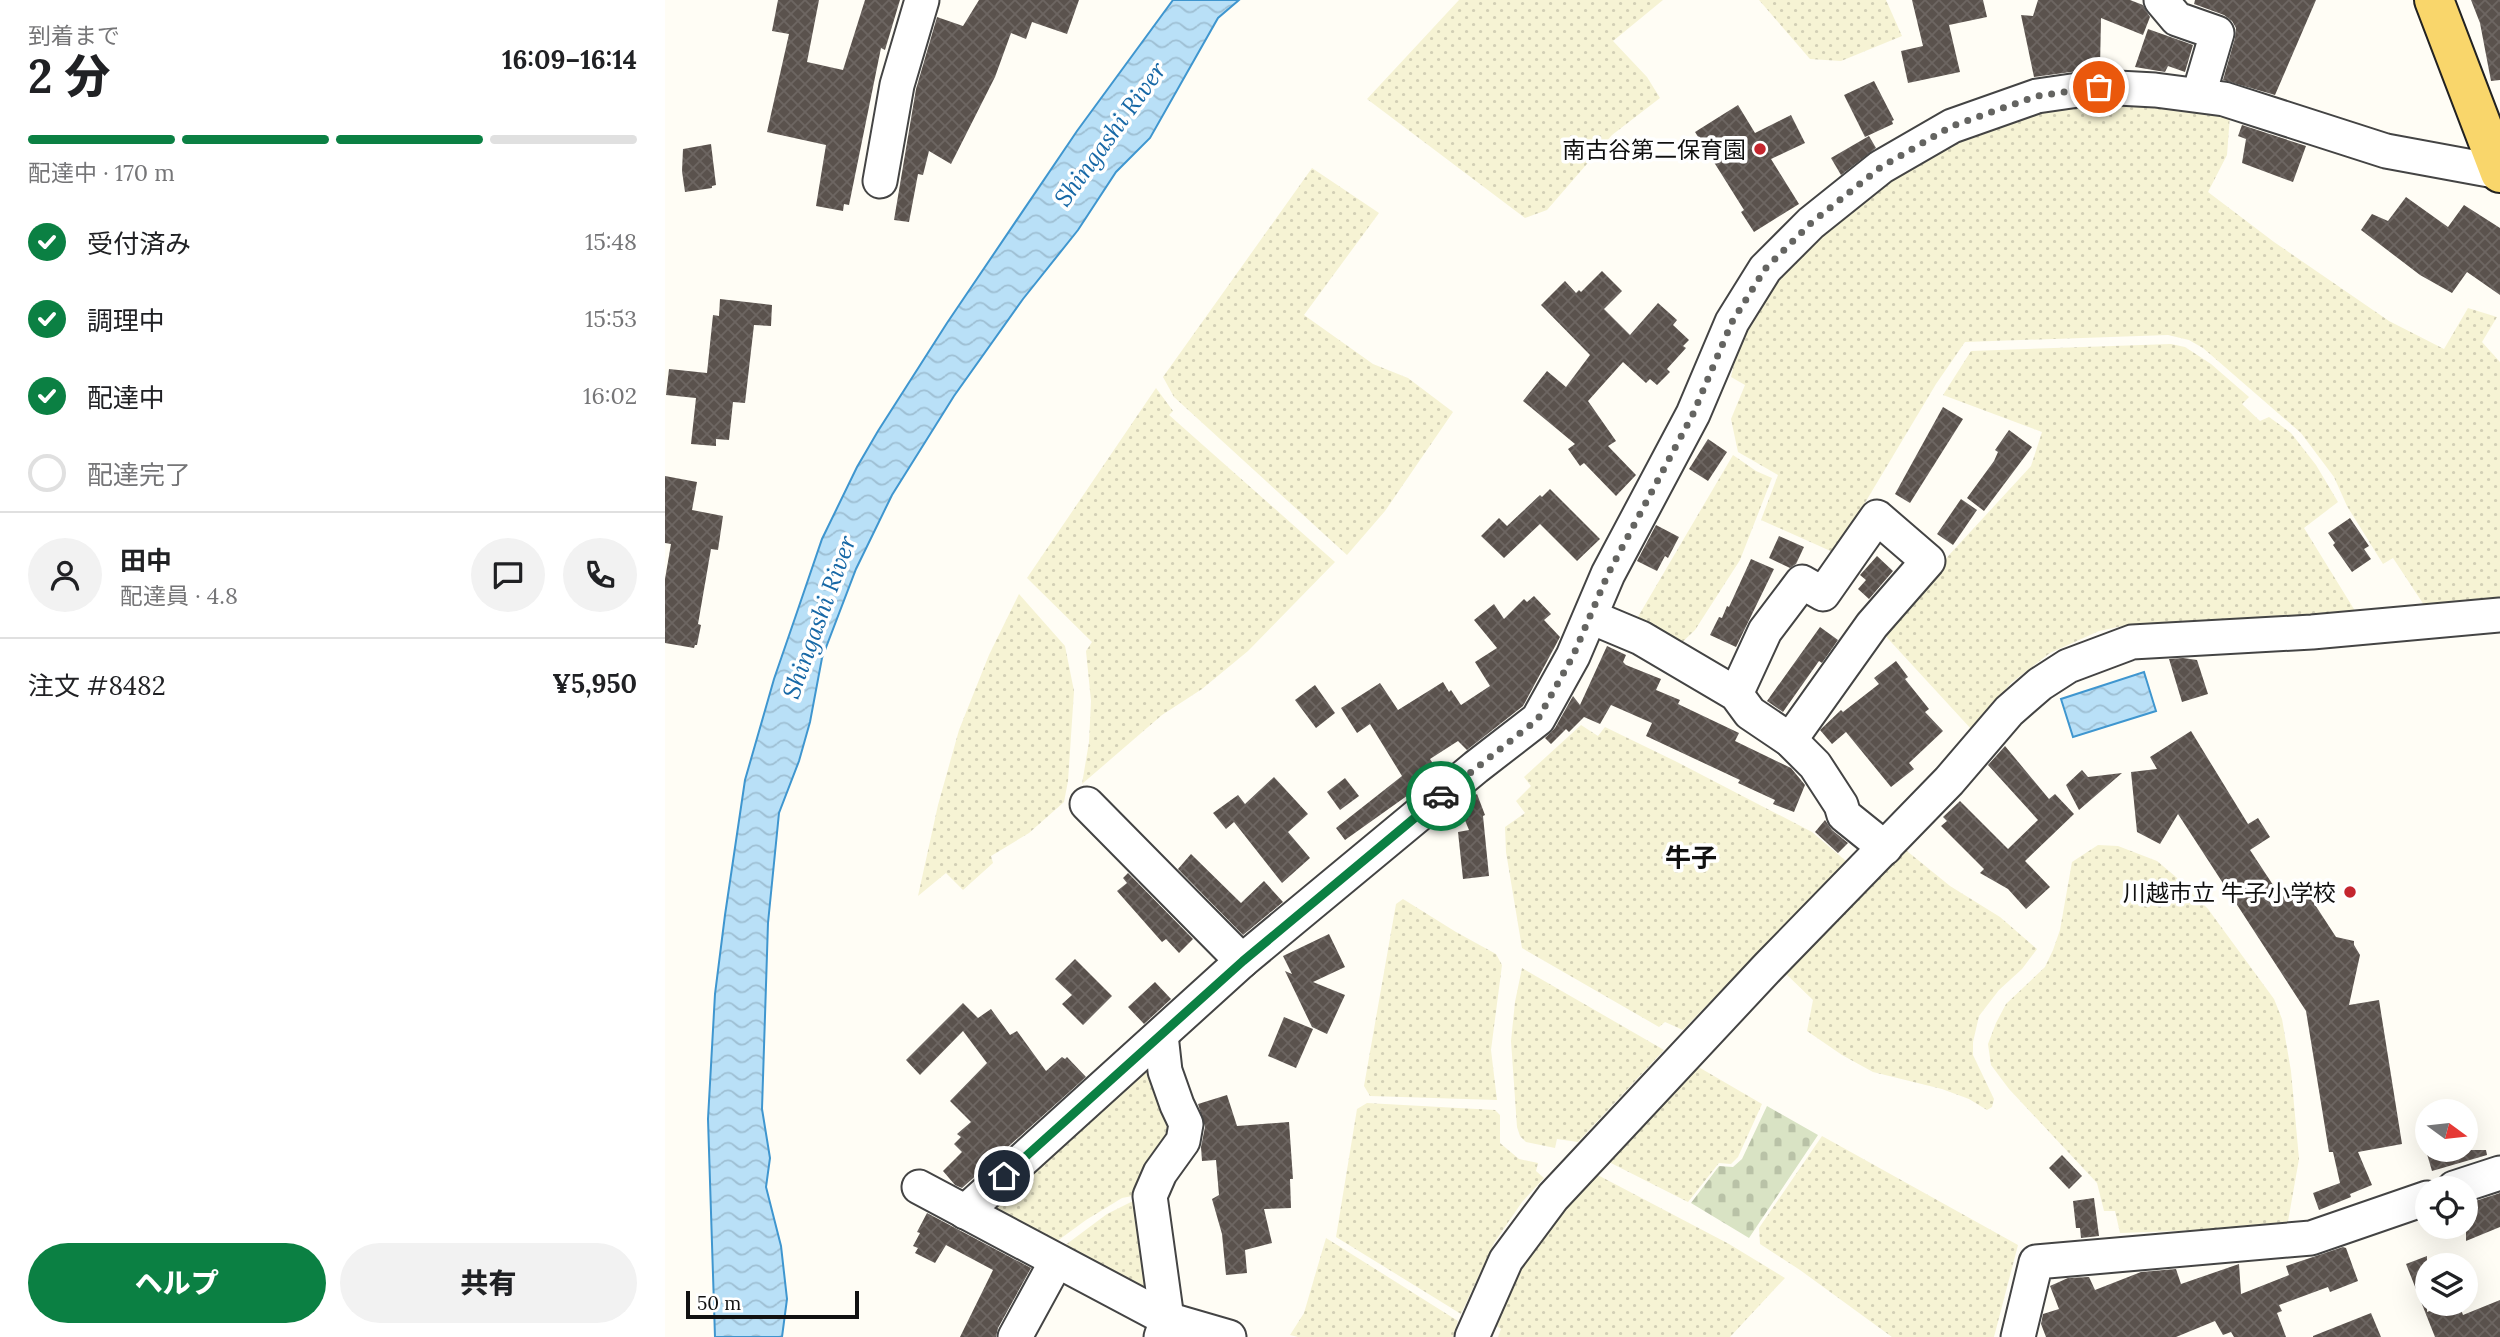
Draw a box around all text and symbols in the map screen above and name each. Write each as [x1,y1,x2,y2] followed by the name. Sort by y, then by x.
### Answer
[28,21,120,50] text: 到着まで
[502,43,637,76] text: 16:09–16:14
[28,47,111,106] text: 2 分
[1047,56,1173,212] water label: Shingashi River
[2069,57,2129,117] pin
[2080,68,2118,106] icon: bag
[1562,135,1746,164] place label: 南古谷第二保育園
[1752,141,1768,157] marker: 南古谷第二保育園
[28,158,175,187] text: 配達中 · 170 m
[28,223,66,261] icon: check
[87,227,191,260] text: 受付済み
[585,227,637,256] text: 15:48
[28,300,66,338] icon: check
[87,304,165,337] text: 調理中
[585,304,637,333] text: 15:53
[28,377,66,415] icon: check
[87,381,165,414] text: 配達中
[583,381,637,410] text: 16:02
[87,458,191,491] text: 配達完了
[775,531,863,703] water label: Shingashi River
[28,538,102,612] button: person
[471,538,545,612] button: chat
[563,538,637,612] button: phone
[120,544,172,577] text: 田中
[120,581,238,610] text: 配達員 · 4.8
[552,667,637,700] text: ¥5,950
[28,669,166,702] text: 注文 #8482
[1406,761,1476,831] courier
[1422,777,1460,815] icon: car
[1665,841,1717,874] district label: 牛子
[2123,878,2336,907] place label: 川越市立 牛子小学校
[2342,884,2358,900] marker: 川越市立 牛子小学校
[2415,1099,2478,1162] north arrow
[2415,1099,2478,1316] map controls
[974,1146,1034,1206] pin
[985,1157,1023,1195] icon: home
[2415,1176,2478,1239] button: locate
[28,1243,326,1323] button: ヘルプ
[340,1243,637,1323] button: 共有
[2415,1253,2478,1316] button: layers
[686,1288,859,1320] scale bar
[697,1291,741,1315] text: 50 m

